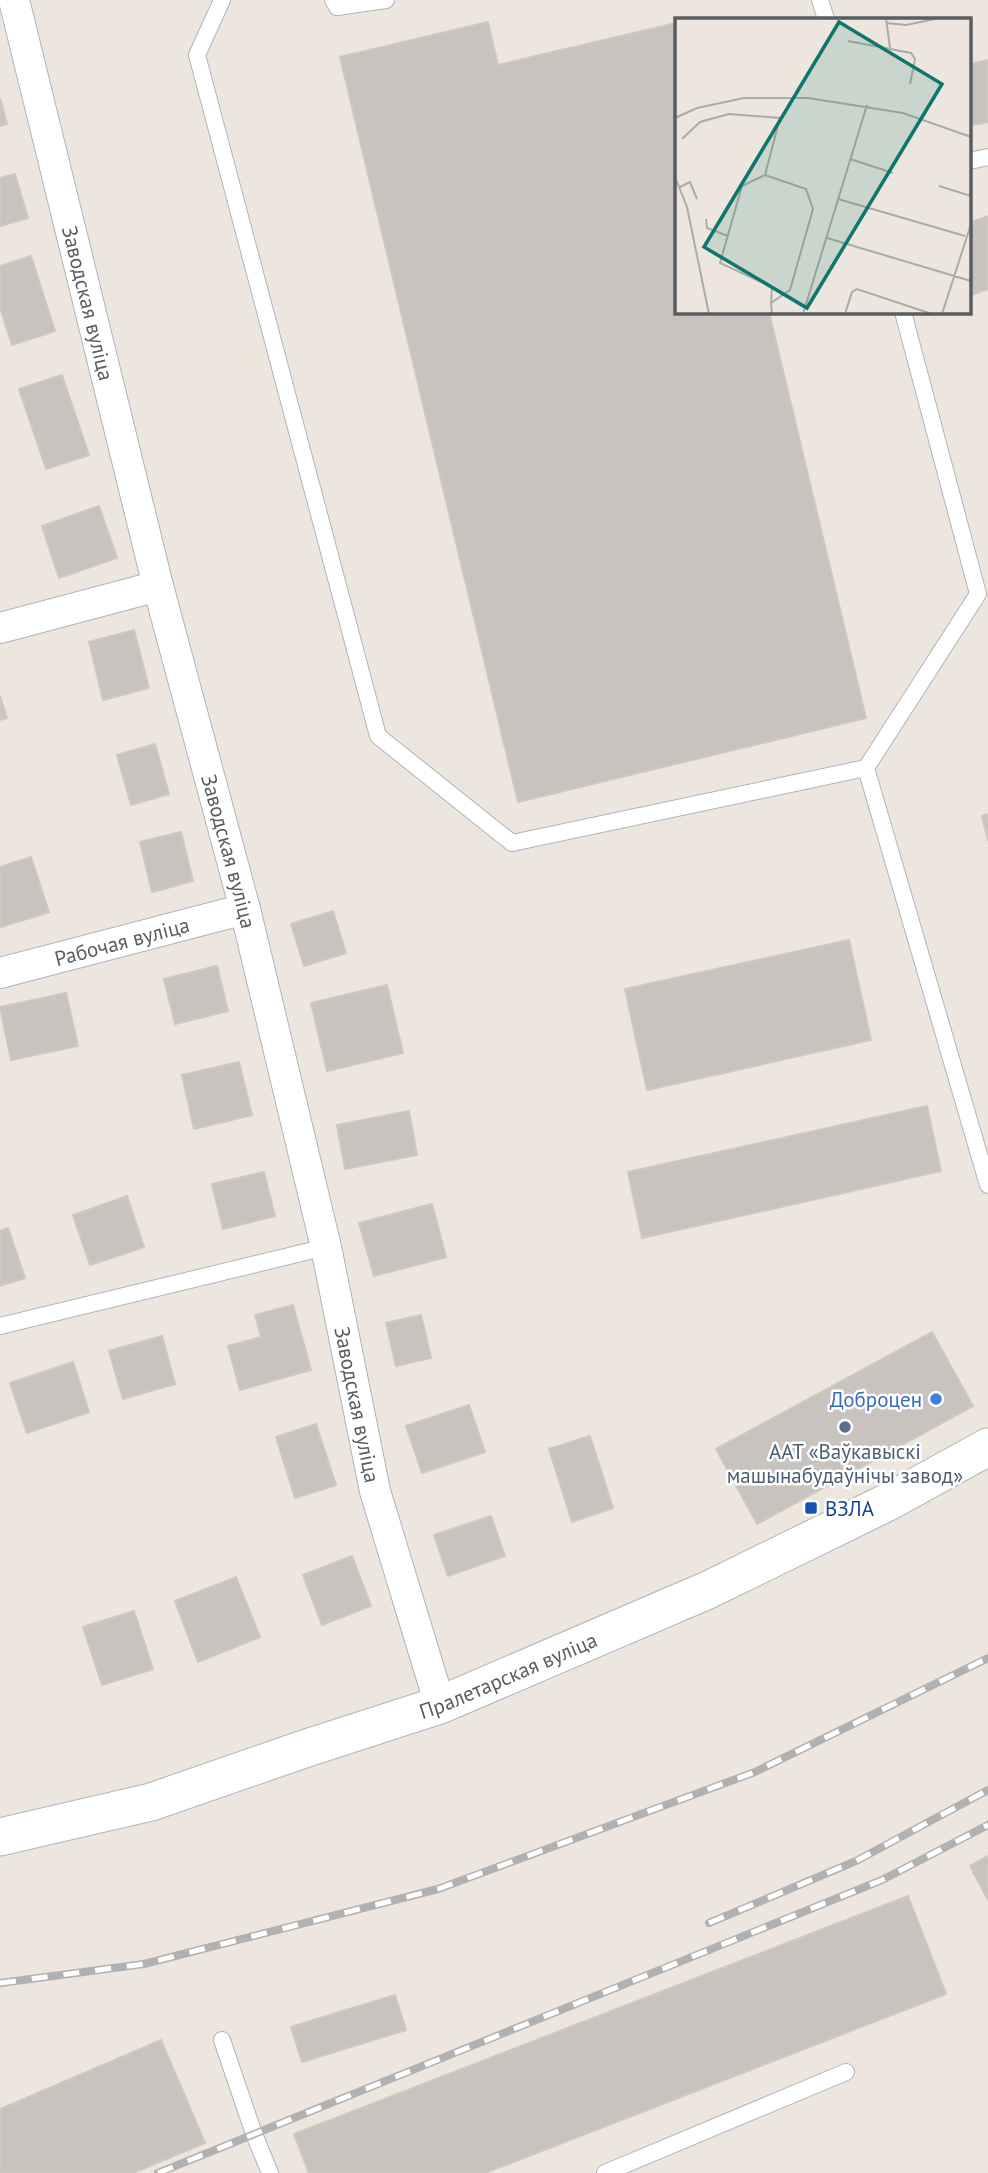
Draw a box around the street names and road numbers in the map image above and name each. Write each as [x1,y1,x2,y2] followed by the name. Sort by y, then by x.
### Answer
[56,223,120,383] street label: Заводская вуліца
[196,771,263,931] street label: Заводская вуліца
[52,911,192,972] street label: Рабочая вуліца
[329,1324,386,1485] street label: Заводская вуліца
[416,1626,601,1724] street label: Пралетарская вуліца

